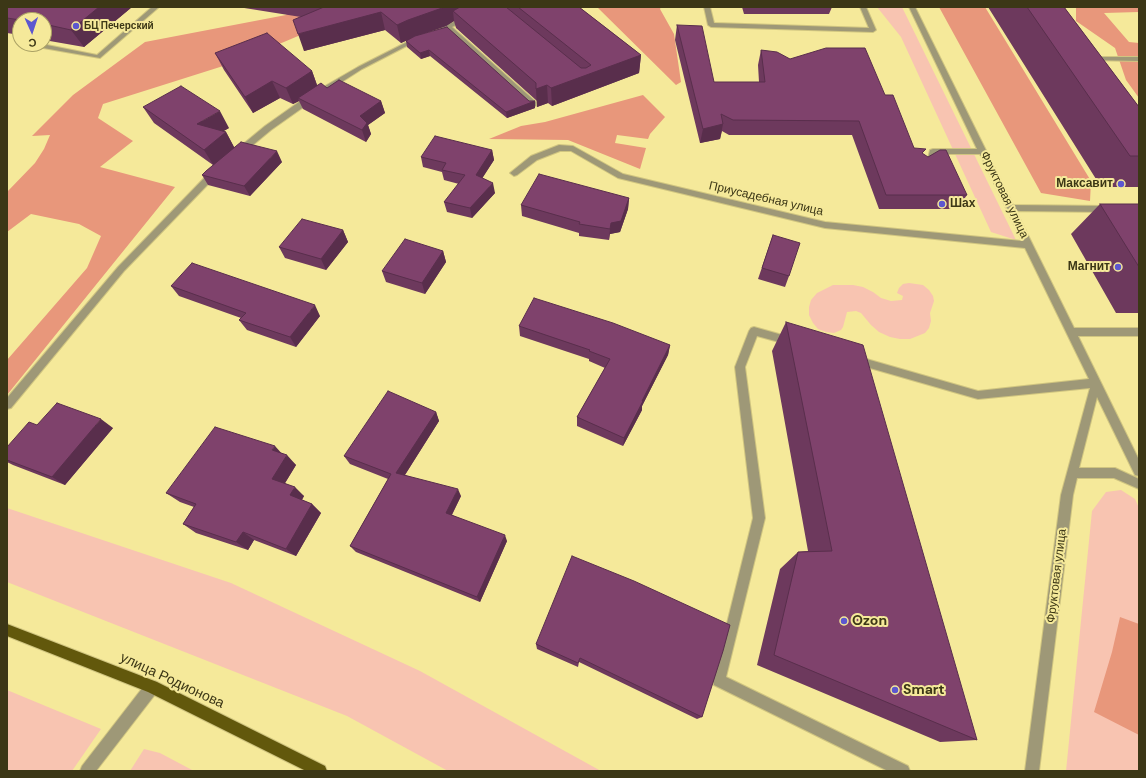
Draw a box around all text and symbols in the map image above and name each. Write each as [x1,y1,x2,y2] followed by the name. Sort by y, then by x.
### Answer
[12,12,52,52] north arrow
[84,20,154,32] place label: БЦ Печерский
[71,21,81,31] marker: БЦ Печерский
[28,36,37,50] text: С
[977,149,1031,241] street label: Фруктовая улица
[1056,177,1113,191] place label: Максавит
[707,179,825,219] street label: Приусадебная улица
[1116,179,1126,189] marker: Максавит
[950,197,975,211] place label: Шах
[937,199,947,209] marker: Шах
[1068,260,1110,274] place label: Магнит
[1113,262,1123,272] marker: Магнит
[1044,528,1070,624] street label: Фруктовая улица
[852,613,887,629] place label: Ozon
[839,616,849,626] marker: Ozon
[117,650,227,712] street label: улица Родионова
[903,682,945,698] place label: Smart
[890,685,900,695] marker: Smart

